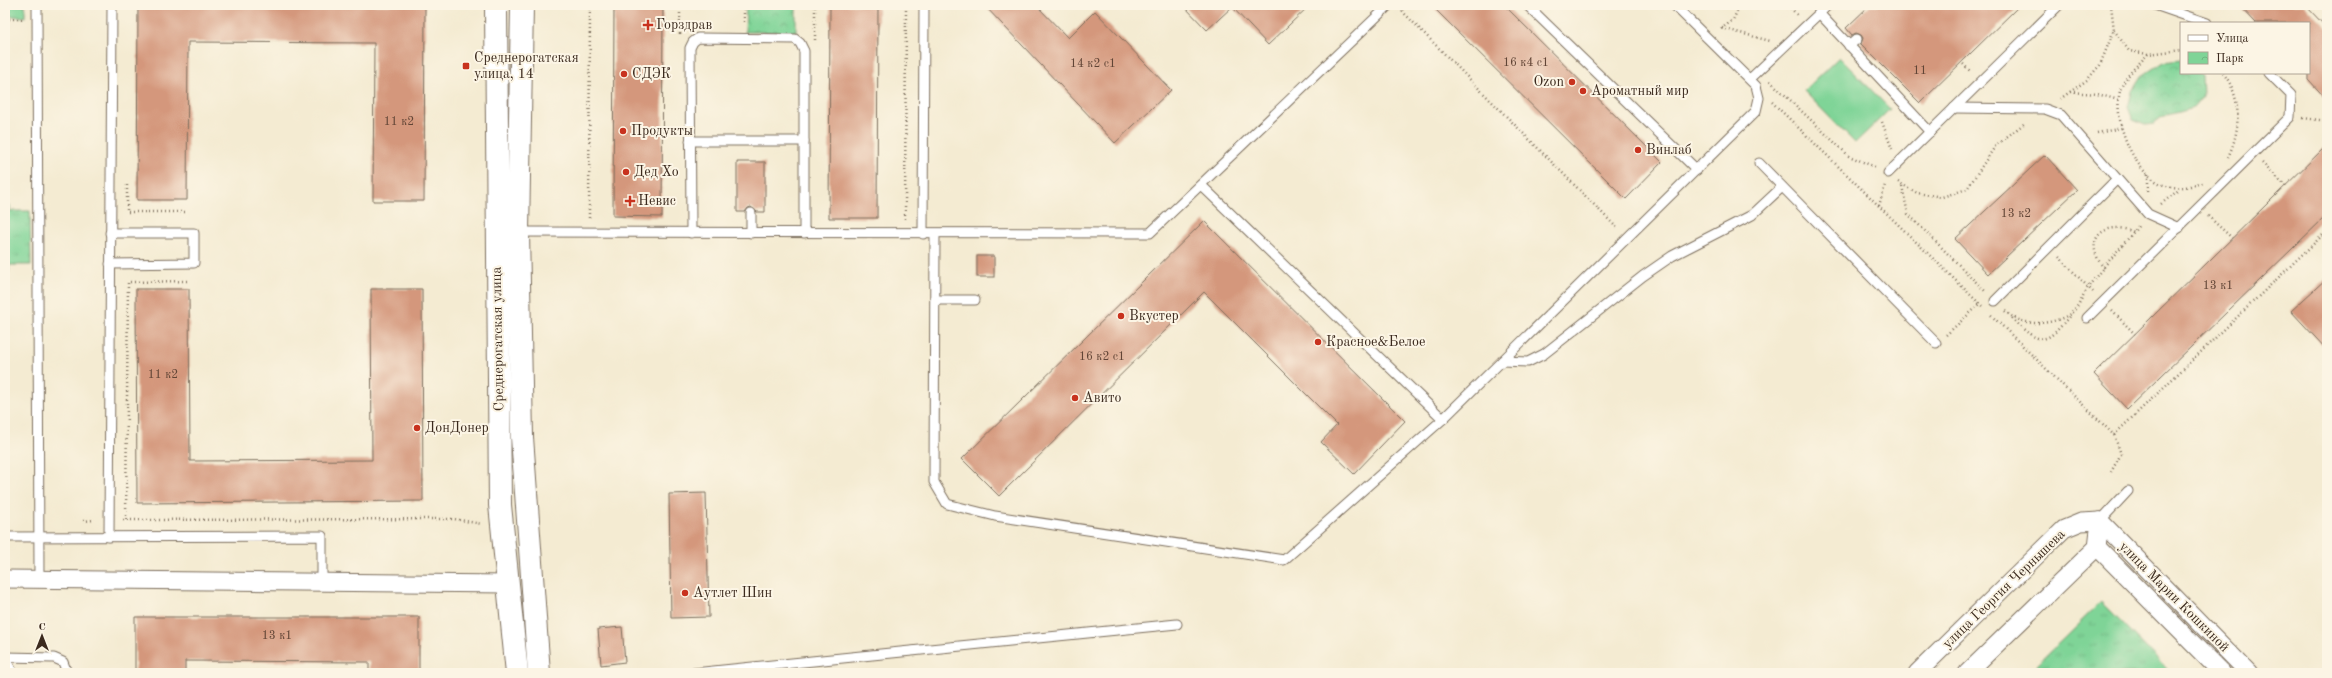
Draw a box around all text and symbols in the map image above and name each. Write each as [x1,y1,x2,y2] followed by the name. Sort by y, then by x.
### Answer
[656,18,712,32] place label: Горздрав
[643,20,653,30] marker: Горздрав
[2180,22,2310,74] legend
[2216,33,2249,45] text: Улица
[474,51,579,81] place label: Среднерогатская улица, 14
[2216,53,2244,65] text: Парк
[1503,57,1549,69] house number: 16 к4 с1
[1070,58,1116,70] house number: 14 к2 с1
[461,61,471,71] marker: Среднерогатская улица, 14
[1913,65,1927,77] house number: 11
[632,67,671,81] place label: СДЭК
[619,69,629,79] marker: СДЭК
[1534,75,1564,89] place label: Ozon
[1567,77,1577,87] marker: Ozon
[1591,84,1689,98] place label: Ароматный мир
[1578,86,1588,96] marker: Ароматный мир
[384,116,414,128] house number: 11 к2
[631,124,693,138] place label: Продукты
[618,126,628,136] marker: Продукты
[1646,143,1692,157] place label: Винлаб
[1633,145,1643,155] marker: Винлаб
[634,165,679,179] place label: Дед Хо
[621,167,631,177] marker: Дед Хо
[638,194,676,208] place label: Невис
[625,196,635,206] marker: Невис
[2001,208,2031,220] house number: 13 к2
[490,267,506,411] street label: Среднерогатская улица
[2203,280,2233,292] house number: 13 к1
[1129,309,1179,323] place label: Вкустер
[1116,311,1126,321] marker: Вкустер
[1326,335,1425,349] place label: Красное&Белое
[1313,337,1323,347] marker: Красное&Белое
[1079,351,1125,363] house number: 16 к2 с1
[148,369,178,381] house number: 11 к2
[1083,391,1122,405] place label: Авито
[1070,393,1080,403] marker: Авито
[425,421,489,435] place label: ДонДонер
[412,423,422,433] marker: ДонДонер
[1940,527,2068,651] street label: улица Георгия Чернышева
[2116,539,2232,655] street label: улица Марии Кошкиной
[693,586,772,600] place label: Аутлет Шин
[680,588,690,598] marker: Аутлет Шин
[22,616,62,656] north arrow
[38,622,46,633] text: С
[262,630,292,642] house number: 13 к1

